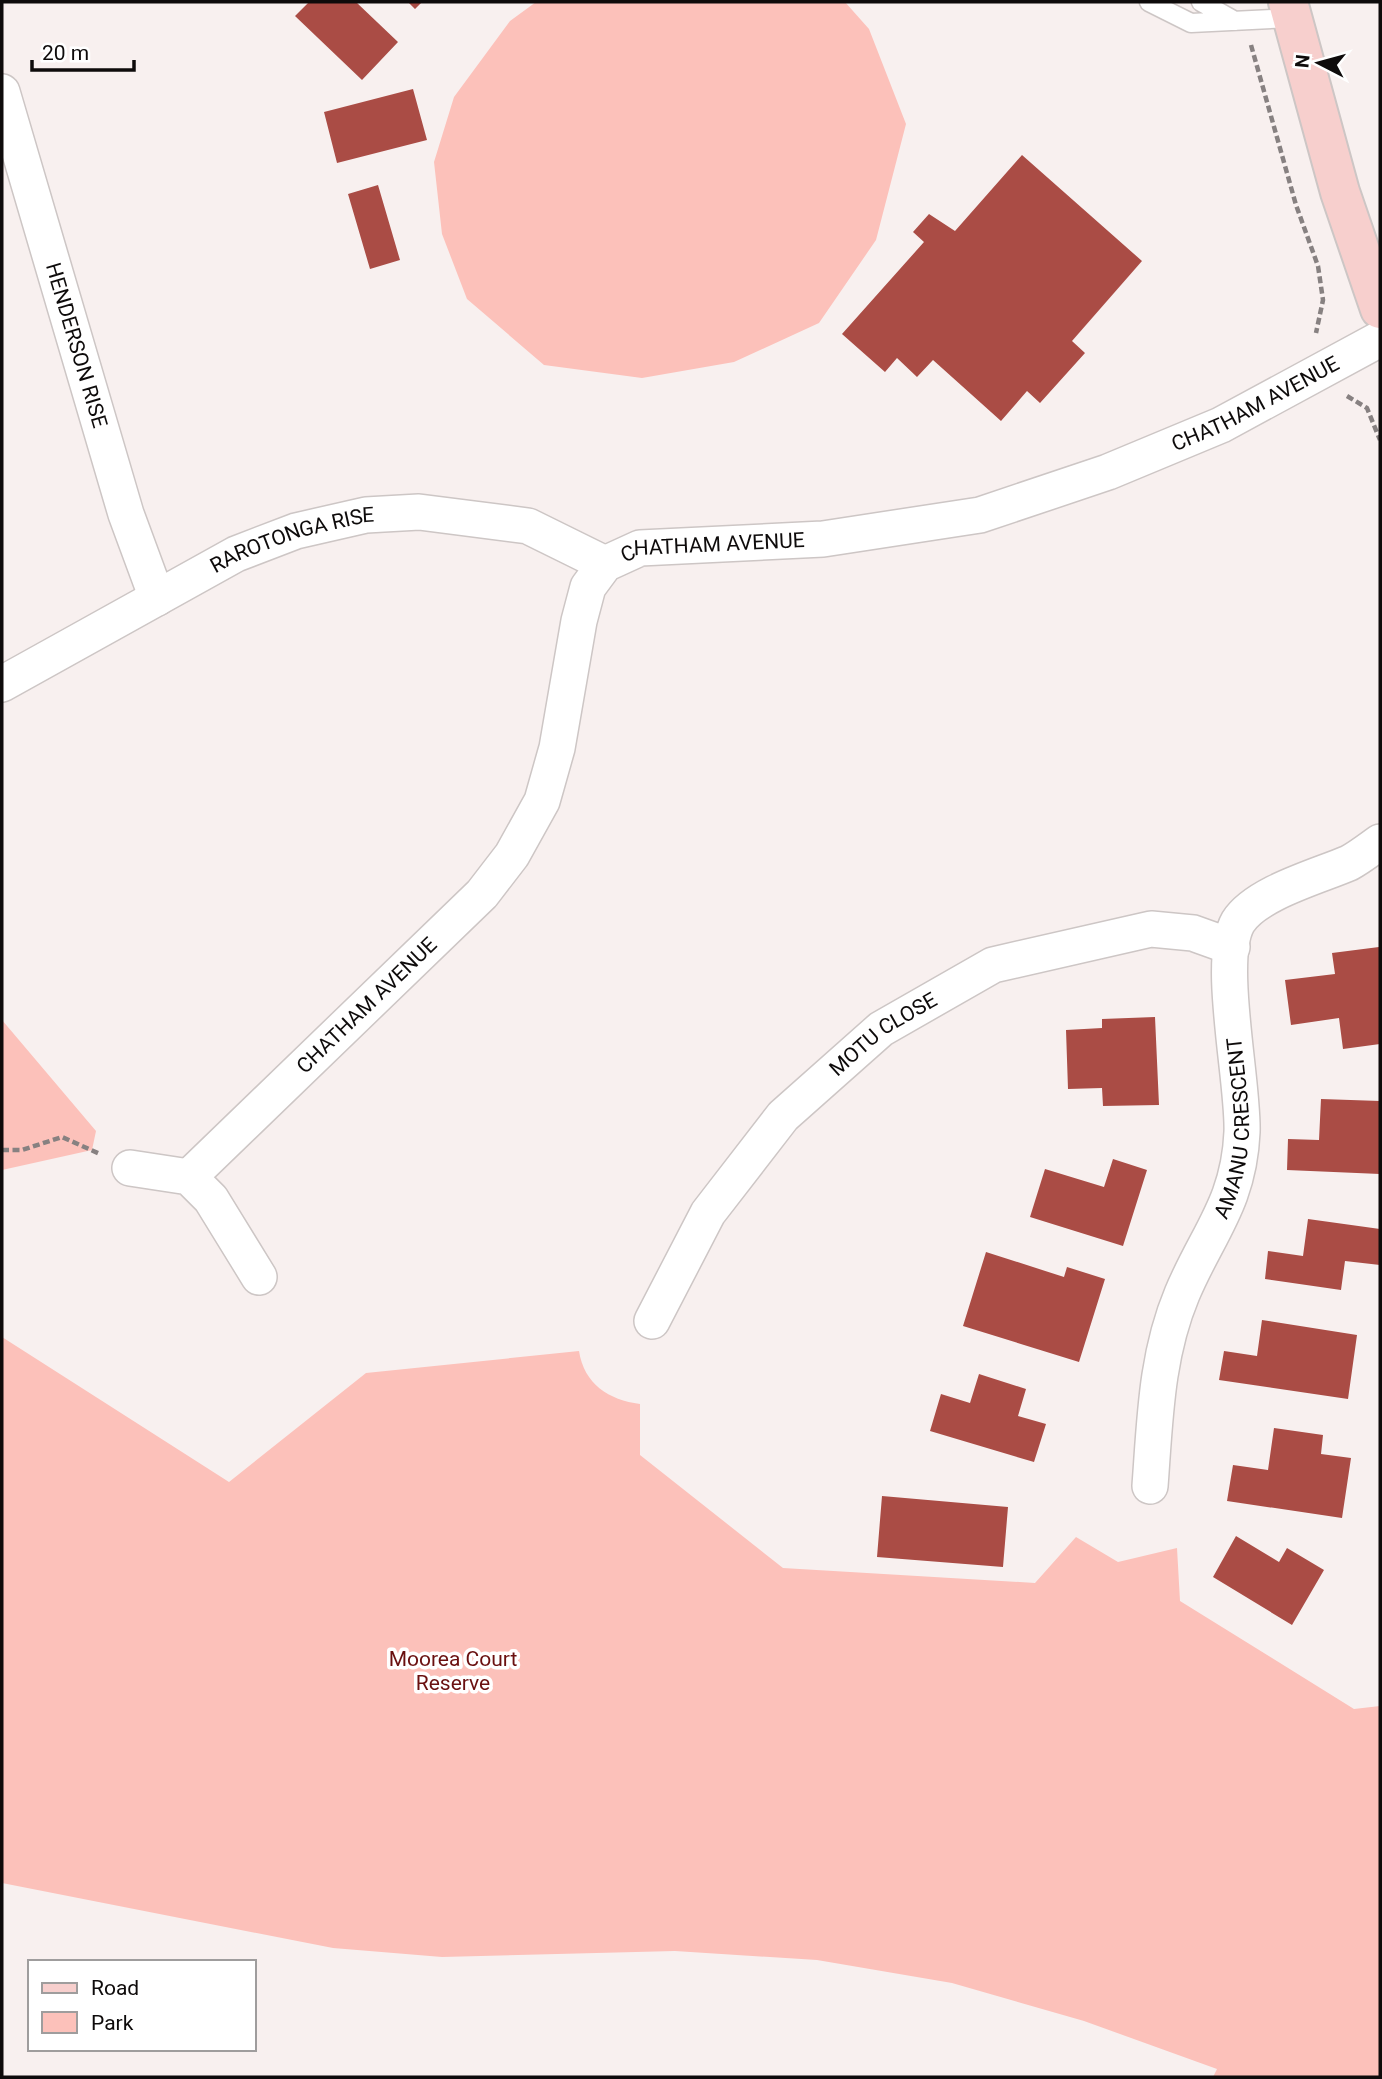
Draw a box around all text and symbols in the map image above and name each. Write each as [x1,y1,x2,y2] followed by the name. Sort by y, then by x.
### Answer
[32,28,133,72] scale bar
[1284,28,1354,98] north arrow
[42,41,89,65] text: 20 m
[1290,53,1315,69] text: N
[41,260,112,431] street label: HENDERSON RISE
[1168,351,1343,456] street label: CHATHAM AVENUE
[206,503,375,578] street label: RAROTONGA RISE
[617,528,805,567] street label: CHATHAM AVENUE
[292,933,442,1078] street label: CHATHAM AVENUE
[825,988,941,1081] street label: MOTU CLOSE
[1209,1036,1254,1222] street label: AMANU CRESCENT
[389,1647,517,1695] park label: Moorea Court Reserve
[28,1960,256,2051] legend
[91,1976,139,2000] text: Road
[91,2011,134,2035] text: Park

